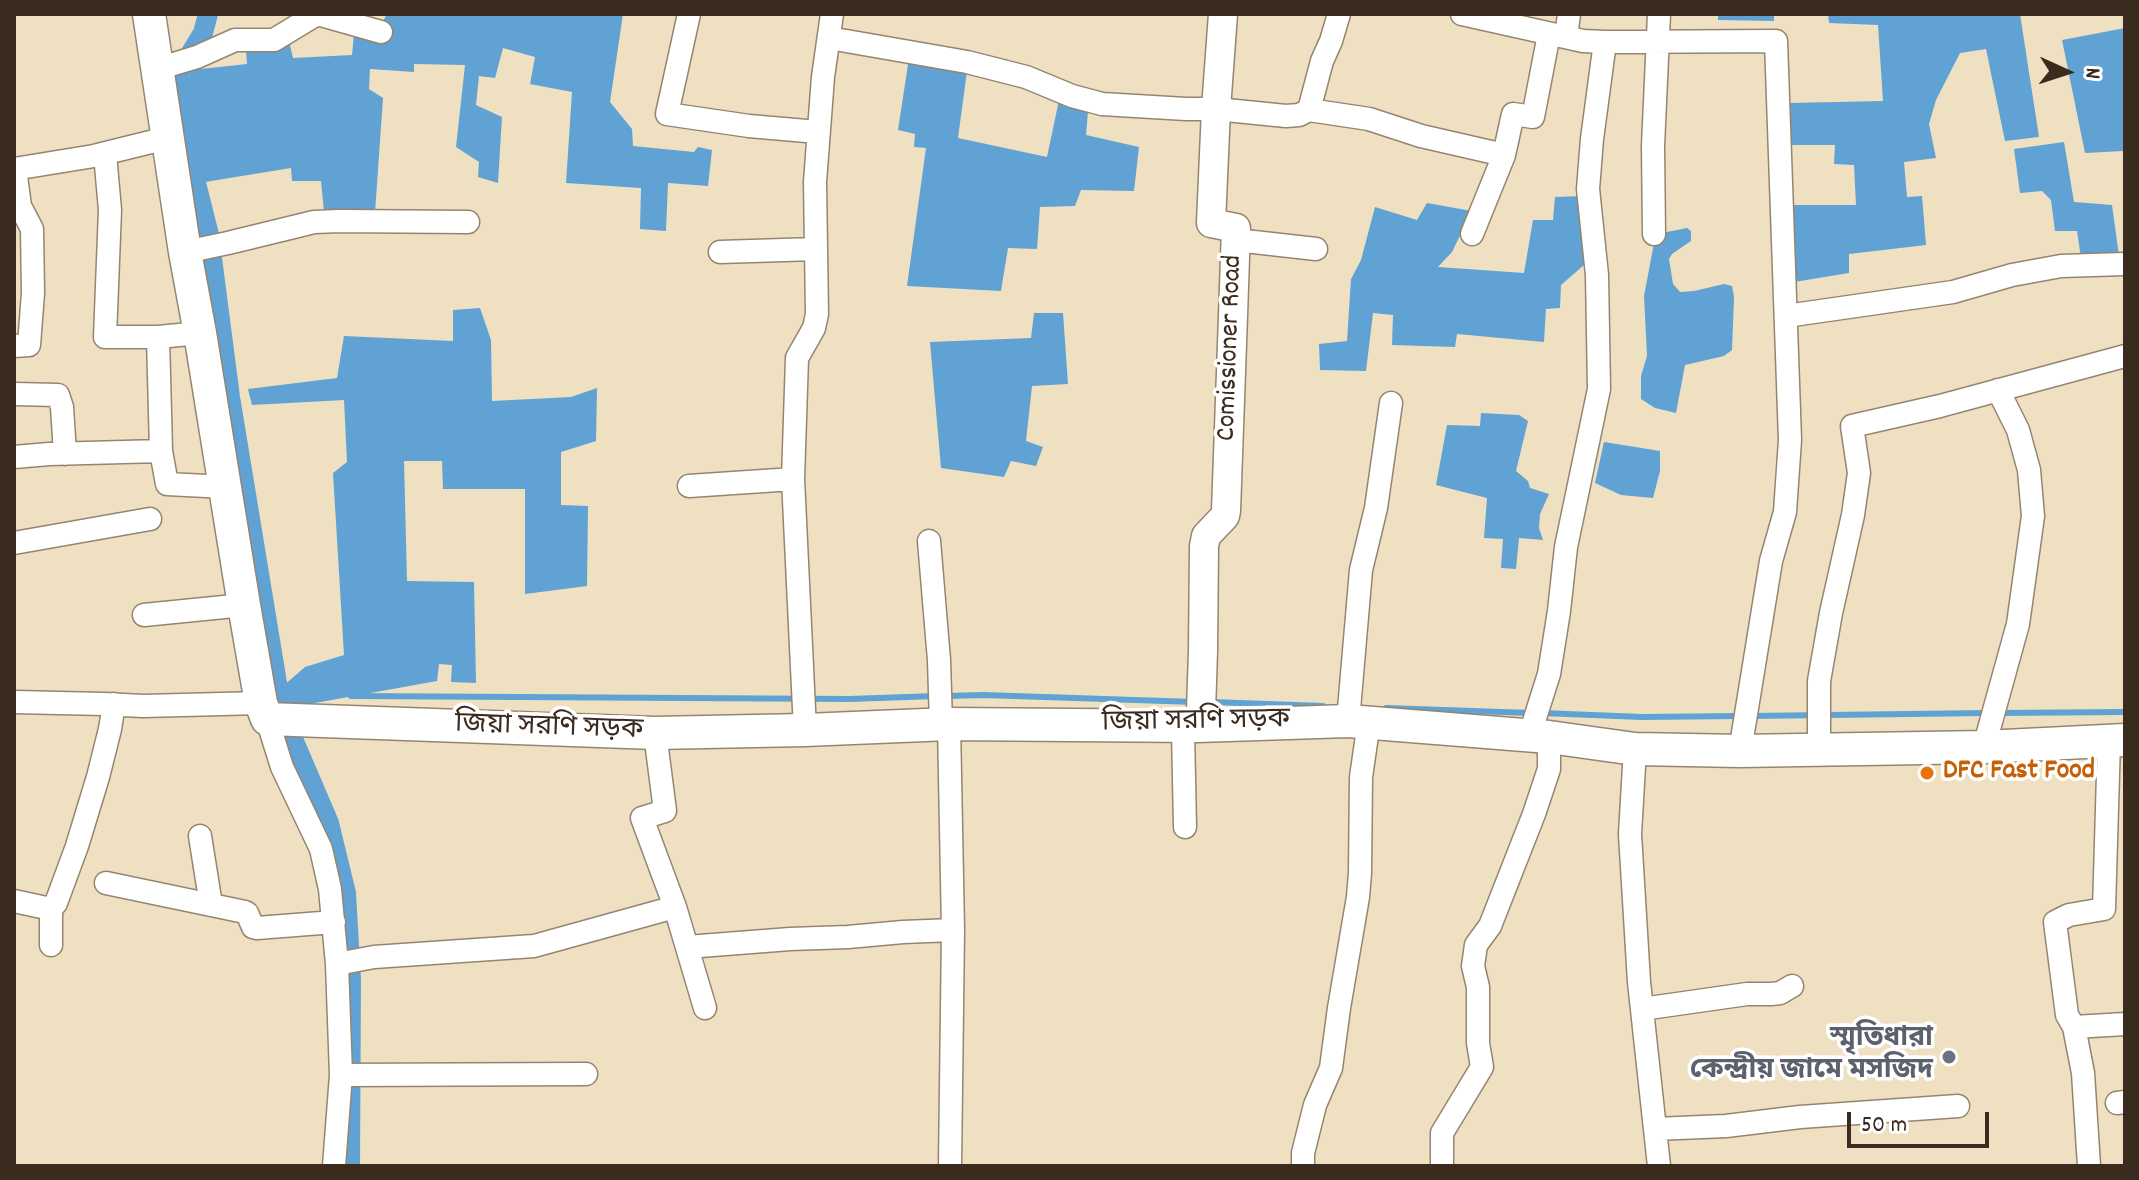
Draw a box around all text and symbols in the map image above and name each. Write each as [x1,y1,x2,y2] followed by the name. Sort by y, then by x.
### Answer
[2027,32,2107,112] north arrow
[2076,67,2107,80] text: N
[1212,254,1252,442] street label: Comissioner Road
[1102,706,1290,742] street label: জিয়া সরণি সড়ক
[454,710,644,750] street label: জিয়া সরণি সড়ক
[1943,756,2095,790] place label: DFC Fast Food
[1918,764,1936,782] marker: DFC Fast Food
[1690,1024,1933,1090] place label: স্মৃতিধারা কেন্দ্রীয় জামে মসজিদ
[1940,1048,1958,1066] marker: স্মৃতিধারা কেন্দ্রীয় জামে মসজিদ
[1851,1096,1993,1146] scale bar
[1861,1109,1907,1143] text: 50 m

